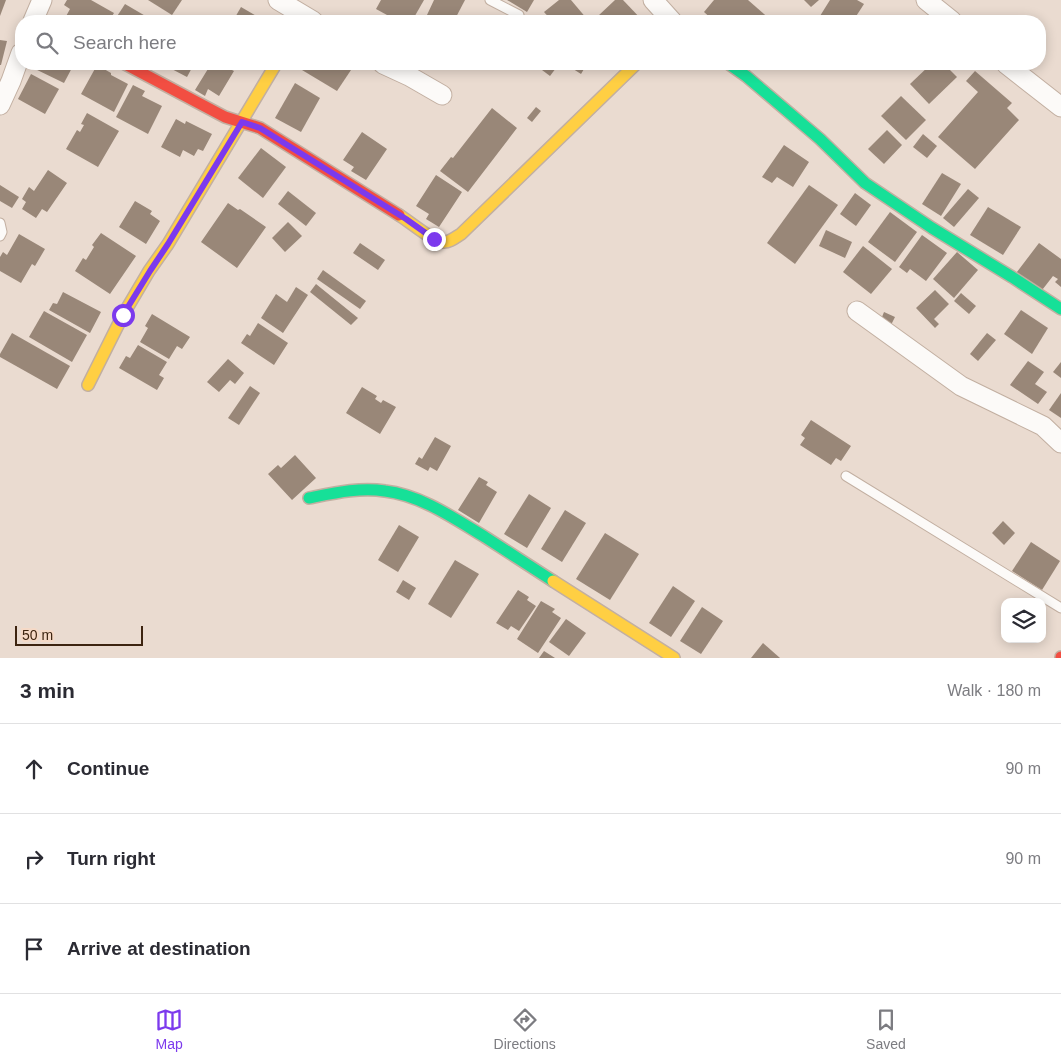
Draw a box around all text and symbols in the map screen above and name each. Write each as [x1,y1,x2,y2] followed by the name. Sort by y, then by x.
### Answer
[15,15,1046,70] search box
[33,29,61,57] icon: search
[73,32,177,53] text: Search here
[423,228,446,251] route end
[112,304,135,327] route start
[1001,598,1046,643] map controls
[1001,598,1046,643] button: layers
[15,623,142,646] scale bar
[22,627,53,643] text: 50 m
[20,679,75,702] text: 3 min
[947,682,1041,699] text: Walk · 180 m
[20,755,48,783] icon: ahead
[67,758,149,779] text: Continue
[1005,760,1041,777] text: 90 m
[20,845,48,873] icon: right
[67,848,155,869] text: Turn right
[1005,850,1041,867] text: 90 m
[20,935,48,963] icon: arrive
[67,938,251,959] text: Arrive at destination
[155,1006,183,1052] tab: Map
[494,1006,556,1052] tab: Directions
[866,1006,906,1052] tab: Saved

